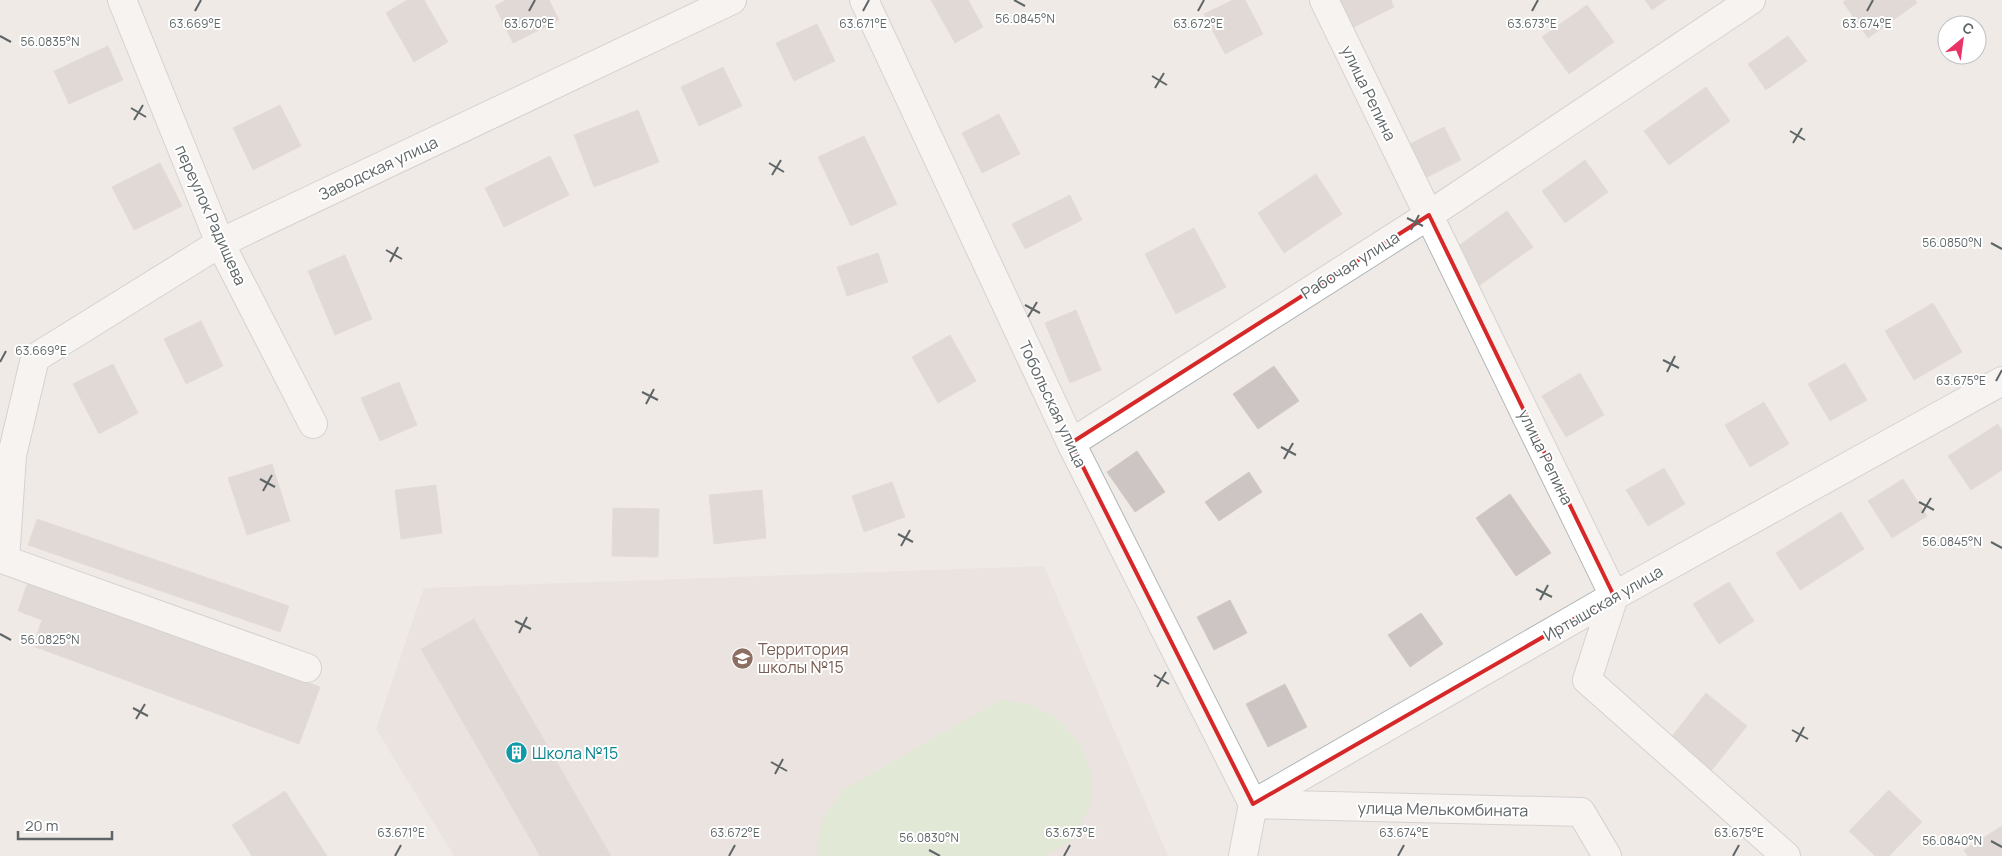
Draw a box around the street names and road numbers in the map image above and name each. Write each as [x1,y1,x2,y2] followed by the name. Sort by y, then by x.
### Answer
[1336,41,1402,145] street label: улица Репина
[315,131,441,205] street label: Заводская улица
[170,141,252,289] street label: переулок Радищева
[1297,226,1403,304] street label: Рабочая улица
[1014,337,1092,471] street label: Тобольская улица
[1513,405,1579,509] street label: улица Репина
[1539,560,1667,646] street label: Иртышская улица
[1357,797,1529,821] street label: улица Мелькомбината

